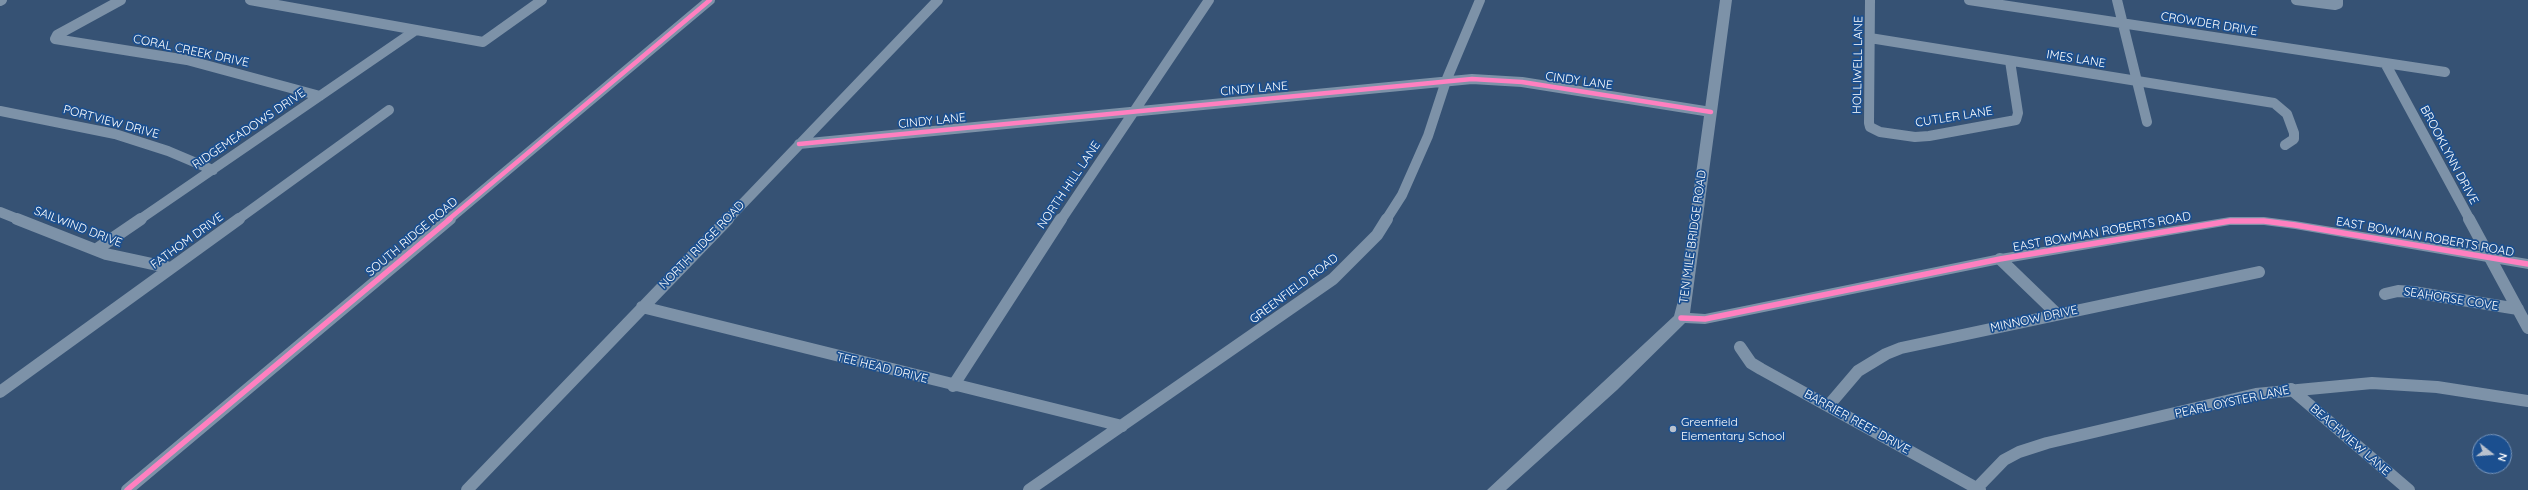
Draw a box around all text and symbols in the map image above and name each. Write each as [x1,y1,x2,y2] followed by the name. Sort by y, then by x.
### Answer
[2160,9,2258,39] street label: CROWDER DRIVE
[1850,16,1866,114] street label: HOLLIWELL LANE
[132,32,250,70] street label: CORAL CREEK DRIVE
[2046,47,2106,71] street label: IMES LANE
[1545,69,1613,93] street label: CINDY LANE
[1220,79,1288,99] street label: CINDY LANE
[190,86,308,172] street label: RIDGEMEADOWS DRIVE
[61,102,161,142] street label: PORTVIEW DRIVE
[2417,103,2481,207] street label: BROOKLYNN DRIVE
[1914,104,1994,130] street label: CUTLER LANE
[898,110,966,132] street label: CINDY LANE
[1034,139,1104,231] street label: NORTH HILL LANE
[1676,169,1710,305] street label: TEN MILE BRIDGE ROAD
[363,194,461,280] street label: SOUTH RIDGE ROAD
[656,198,748,292] street label: NORTH RIDGE ROAD
[32,204,124,250] street label: SAILWIND DRIVE
[2012,209,2192,255] street label: EAST BOWMAN ROBERTS ROAD
[148,210,226,272] street label: FATHOM DRIVE
[2335,214,2515,260] street label: EAST BOWMAN ROBERTS ROAD
[1247,251,1341,327] street label: GREENFIELD ROAD
[2403,284,2499,314] street label: SEAHORSE COVE
[1989,303,2079,335] street label: MINNOW DRIVE
[835,350,929,386] street label: TEE HEAD DRIVE
[2174,383,2290,421] street label: PEARL OYSTER LANE
[1801,387,1913,457] street label: BARRIER REEF DRIVE
[2307,401,2393,479] street label: BEACHVIEW LANE
[1681,415,1785,443] place label: Greenfield Elementary School
[1668,424,1678,434] marker: Greenfield Elementary School
[2472,434,2512,474] north arrow
[2495,451,2510,463] text: N

